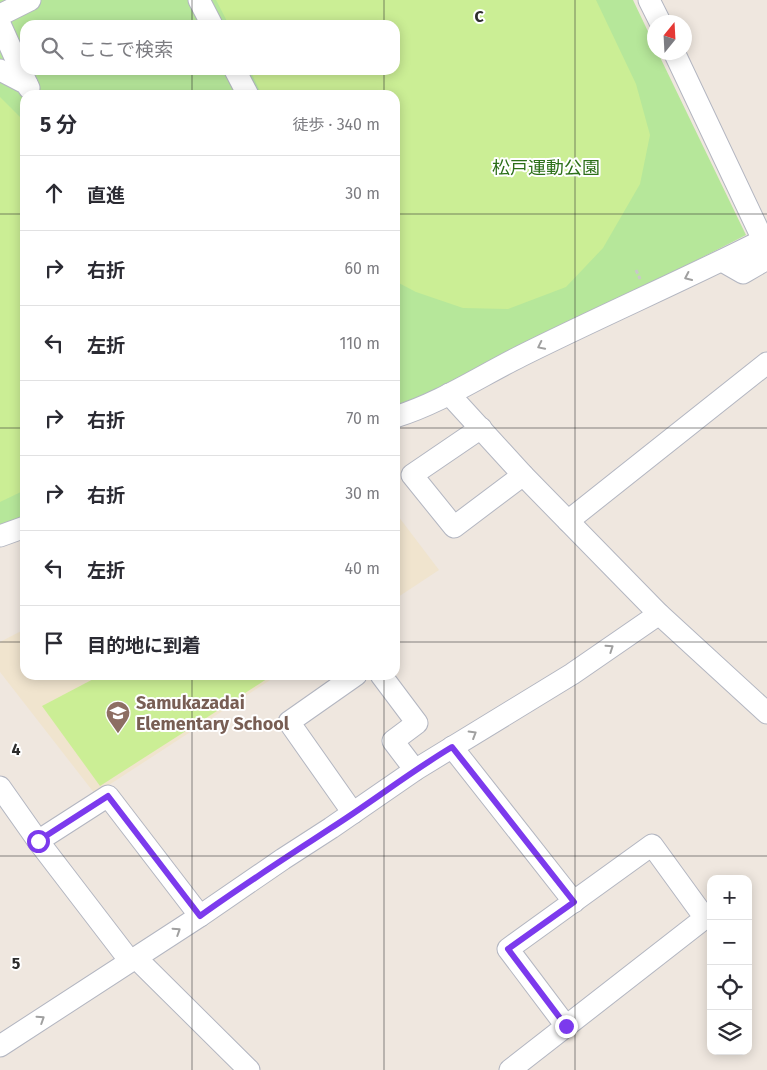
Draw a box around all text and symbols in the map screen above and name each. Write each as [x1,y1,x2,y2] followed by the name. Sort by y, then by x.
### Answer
[474,7,484,26] text: C
[647,15,692,60] north arrow
[20,20,400,75] search box
[38,34,66,62] icon: search
[78,38,173,61] text: ここで検索
[40,112,77,138] text: 5 分
[292,115,380,134] text: 徒歩 · 340 m
[492,157,600,179] park label: 松戸運動公園
[40,179,68,207] icon: ahead
[87,184,125,207] text: 直進
[345,184,380,203] text: 30 m
[40,254,68,282] icon: right
[87,259,125,282] text: 右折
[345,259,380,278] text: 60 m
[684,270,693,281] one-way arrow
[40,329,68,357] icon: left
[87,334,125,357] text: 左折
[339,334,380,353] text: 110 m
[538,340,547,350] one-way arrow
[40,404,68,432] icon: right
[87,409,125,432] text: 右折
[346,409,380,428] text: 70 m
[40,479,68,507] icon: right
[87,484,125,507] text: 右折
[345,484,380,503] text: 30 m
[40,554,68,582] icon: left
[87,559,125,582] text: 左折
[345,559,380,578] text: 40 m
[40,629,68,657] icon: arrive
[87,634,201,657] text: 目的地に到着
[604,645,614,654] one-way arrow
[136,692,290,735] place label: Samukazadai Elementary School
[105,700,131,734] school or university icon: Samukazadai Elementary School
[467,731,476,741] one-way arrow
[11,740,21,759] text: 4
[27,830,50,853] route start
[707,875,752,1055] map controls
[707,875,752,920] button: +
[707,920,752,965] button: −
[171,928,181,937] one-way arrow
[12,954,21,973] text: 5
[707,965,752,1010] button: locate
[707,1010,752,1055] button: layers
[555,1015,578,1038] route end
[35,1016,44,1026] one-way arrow

